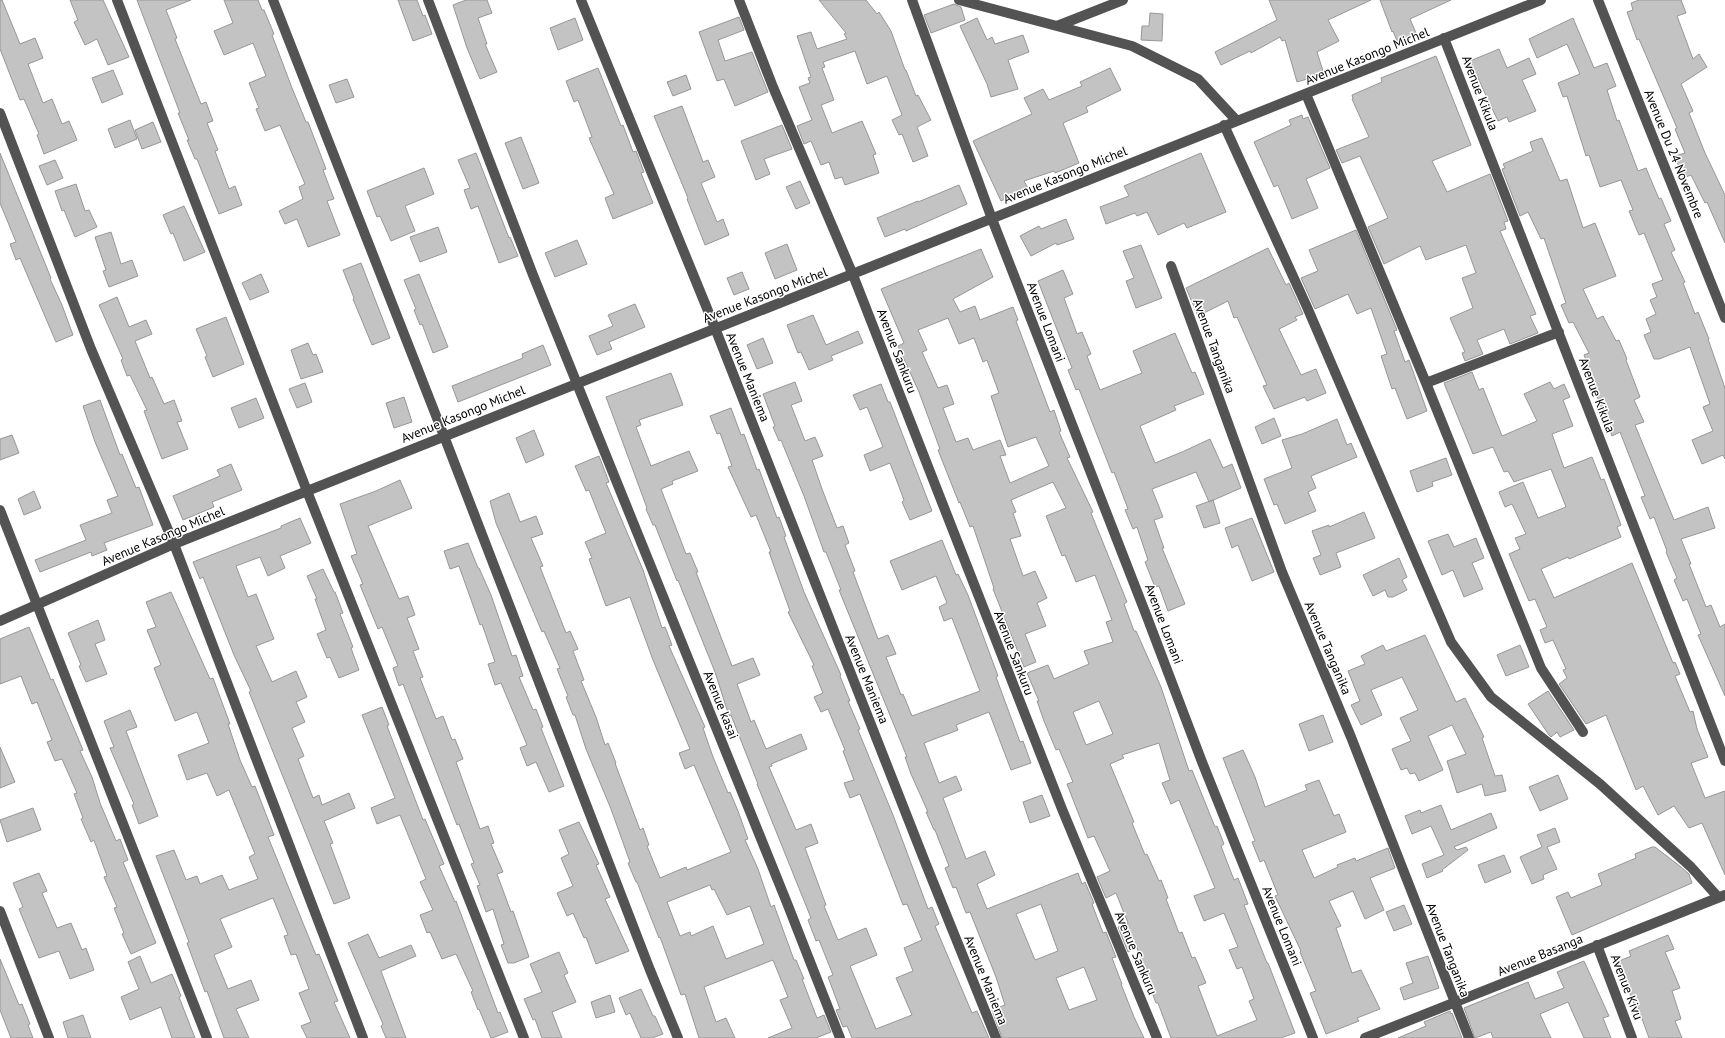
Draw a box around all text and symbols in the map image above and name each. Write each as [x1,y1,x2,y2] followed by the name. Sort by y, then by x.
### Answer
[1303,23,1432,89] street label: Avenue Kasongo Michel
[1458,53,1502,133] street label: Avenue Kikula
[1640,87,1708,221] street label: Avenue Du 24 Novembre
[1001,142,1130,208] street label: Avenue Kasongo Michel
[700,263,830,327] street label: Avenue Kasongo Michel
[1023,279,1069,365] street label: Avenue Lomani
[1189,296,1239,396] street label: Avenue Tanganika
[873,306,921,396] street label: Avenue Sankuru
[722,330,774,424] street label: Avenue Maniema
[1575,355,1619,435] street label: Avenue Kikula
[399,381,528,447] street label: Avenue Kasongo Michel
[99,502,227,570] street label: Avenue Kasongo Michel
[1141,581,1187,667] street label: Avenue Lomani
[1301,599,1355,697] street label: Avenue Tanganika
[990,608,1038,698] street label: Avenue Sankuru
[841,632,893,726] street label: Avenue Maniema
[700,668,742,742] street label: Avenue kasai
[1258,884,1306,968] street label: Avenue Lomani
[1422,900,1474,1000] street label: Avenue Tanganika
[1111,909,1161,997] street label: Avenue Sankuru
[1495,930,1585,980] street label: Avenue Basanga
[960,933,1012,1027] street label: Avenue Maniema
[1607,952,1647,1022] street label: Avenue Kivu

